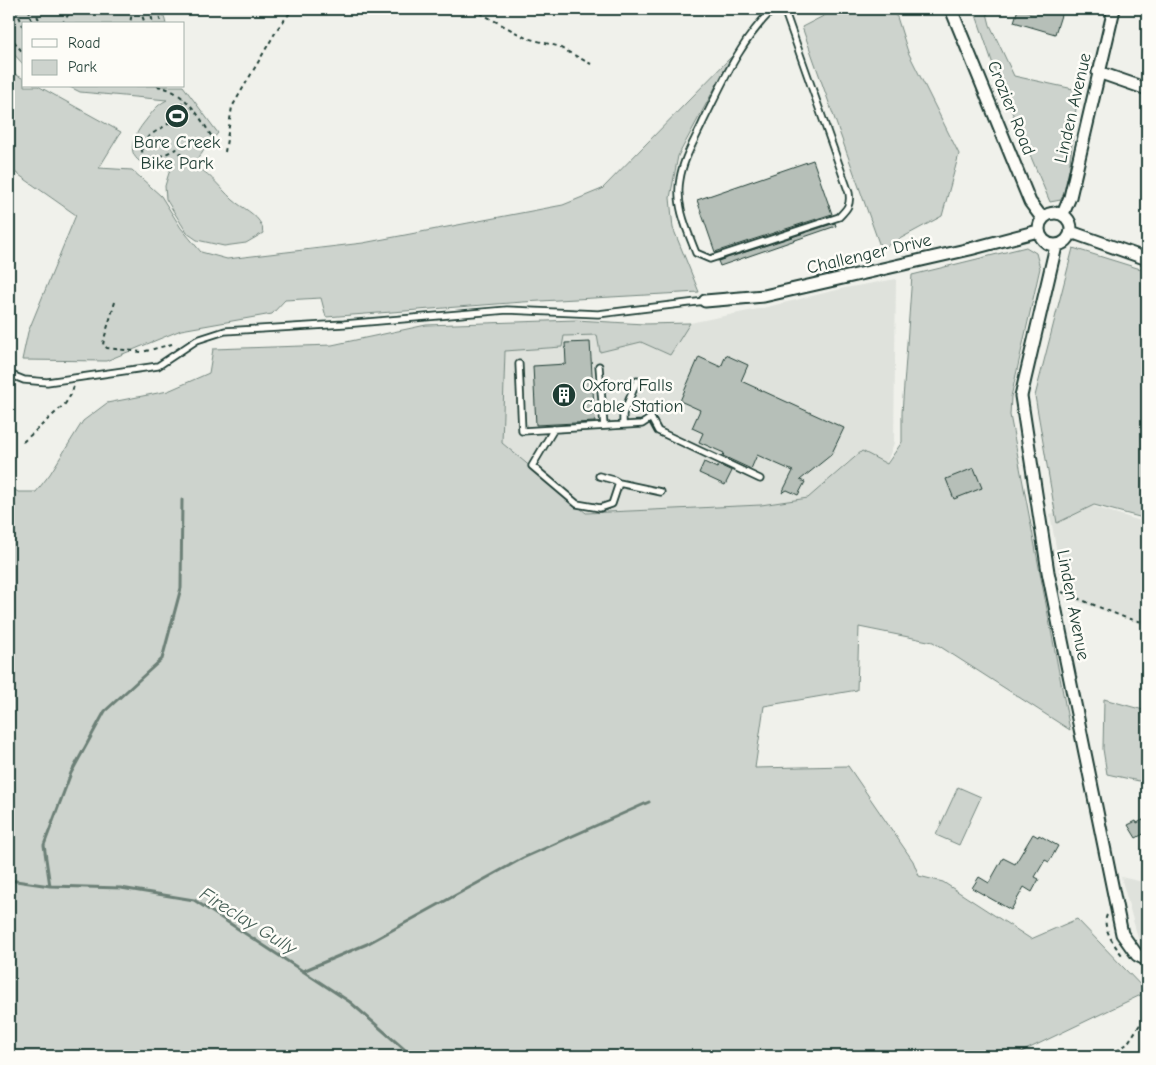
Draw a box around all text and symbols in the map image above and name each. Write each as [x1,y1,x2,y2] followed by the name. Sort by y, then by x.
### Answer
[22,22,185,88] legend
[68,34,100,52] text: Road
[1050,51,1096,165] street label: Linden Avenue
[68,58,97,76] text: Park
[983,58,1039,158] street label: Crozier Road
[164,103,190,129] sports icon: Bare Creek Bike Park
[134,132,221,174] place label: Bare Creek Bike Park
[805,229,933,279] street label: Challenger Drive
[582,375,684,417] place label: Oxford Falls Cable Station
[551,382,577,408] building icon: Oxford Falls Cable Station
[1052,548,1094,662] street label: Linden Avenue
[196,883,302,960] water label: Fireclay Gully

